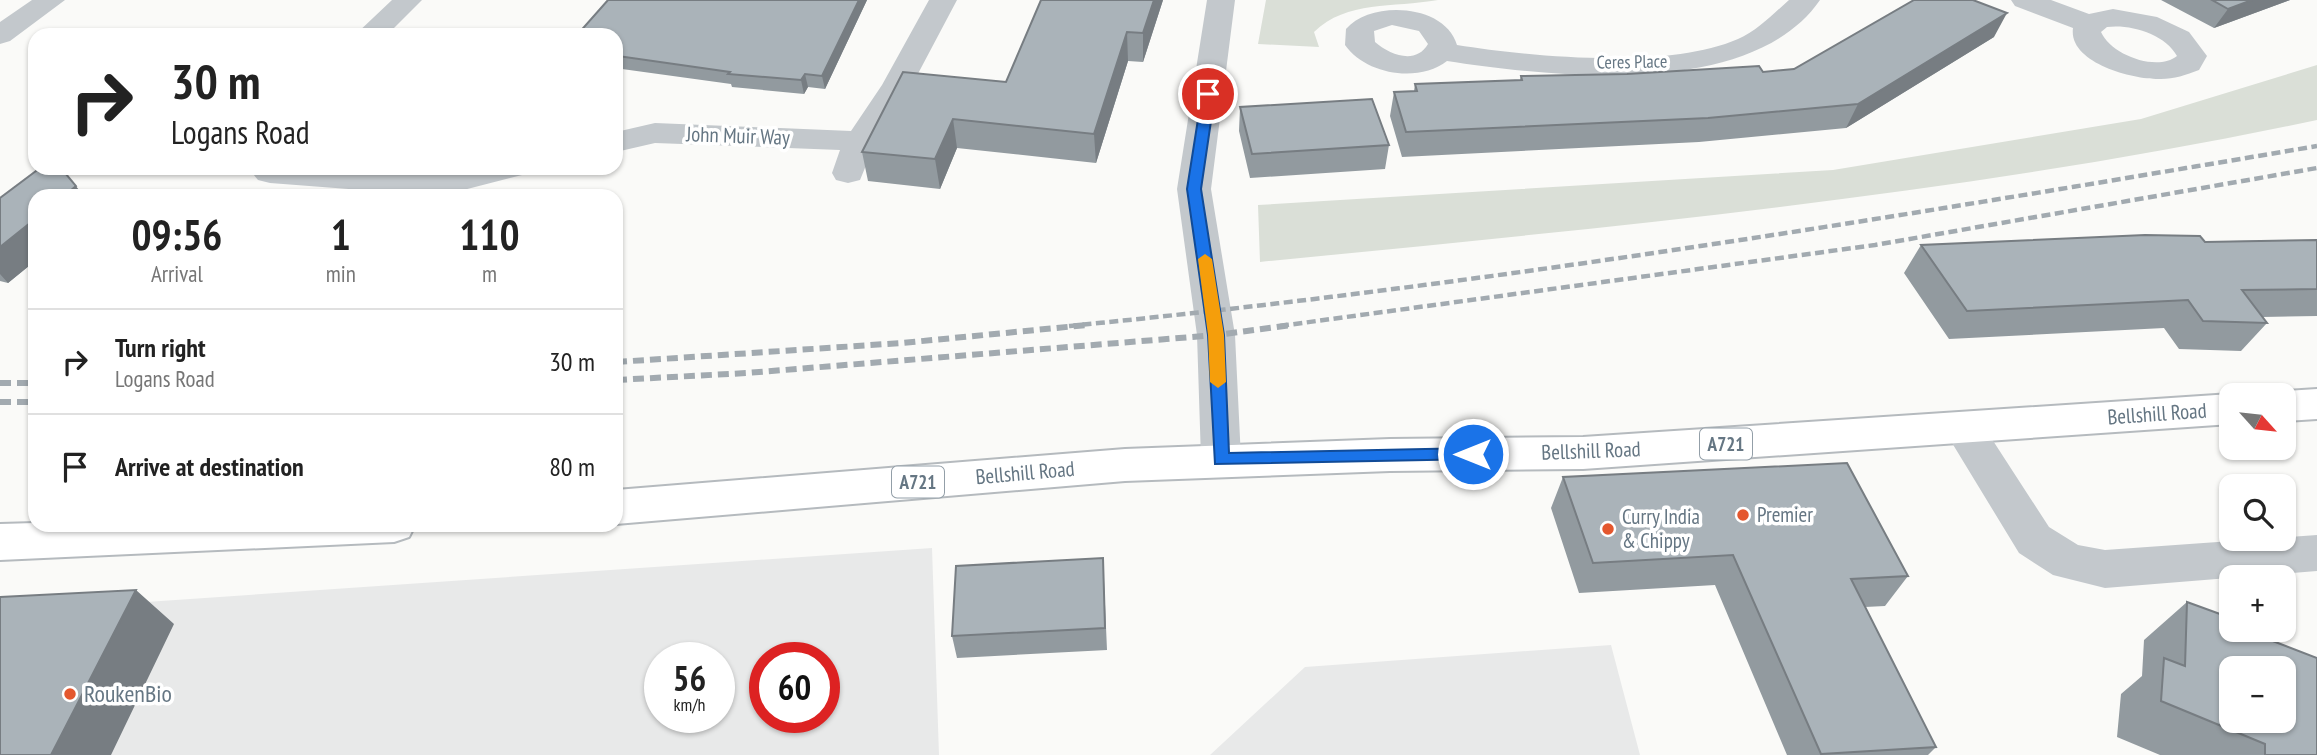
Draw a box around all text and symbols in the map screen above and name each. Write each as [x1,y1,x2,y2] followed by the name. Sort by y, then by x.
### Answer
[171,49,260,113] text: 30 m
[1597,49,1667,74] street label: Ceres Place
[56,56,147,147] icon: right
[1178,64,1238,124] pin
[1189,75,1227,113] icon: arrive
[171,111,310,153] text: Logans Road
[685,120,790,151] street label: John Muir Way
[131,207,222,262] text: 09:56
[331,207,351,262] text: 1
[459,207,520,262] text: 110
[151,259,203,288] text: Arrival
[326,259,356,288] text: min
[482,259,497,288] text: m
[115,331,206,364] text: Turn right
[56,343,94,381] icon: right
[549,345,595,378] text: 30 m
[115,364,215,393] text: Logans Road
[2219,383,2296,460] north arrow
[2219,383,2296,733] map controls
[2106,397,2207,430] street label: Bellshill Road
[1436,417,1510,491] position arrow
[1700,428,1752,460] road number: A721
[1541,435,1641,466] street label: Bellshill Road
[56,448,94,486] icon: arrive
[115,450,304,483] text: Arrive at destination
[549,450,595,483] text: 80 m
[974,455,1076,490] street label: Bellshill Road
[892,467,944,498] road number: A721
[2219,474,2296,551] button: search
[1757,501,1813,528] place label: Premier
[1622,503,1700,554] place label: Curry India & Chippy
[1735,507,1751,523] marker: Premier
[1600,521,1616,537] marker: Curry India & Chippy
[2219,565,2296,642] button: +
[749,642,840,733] speed limit sign: 60
[673,655,706,701] text: 56
[2219,656,2296,733] button: −
[84,678,172,709] place label: RoukenBio
[62,686,78,702] marker: RoukenBio
[674,693,705,716] text: km/h

